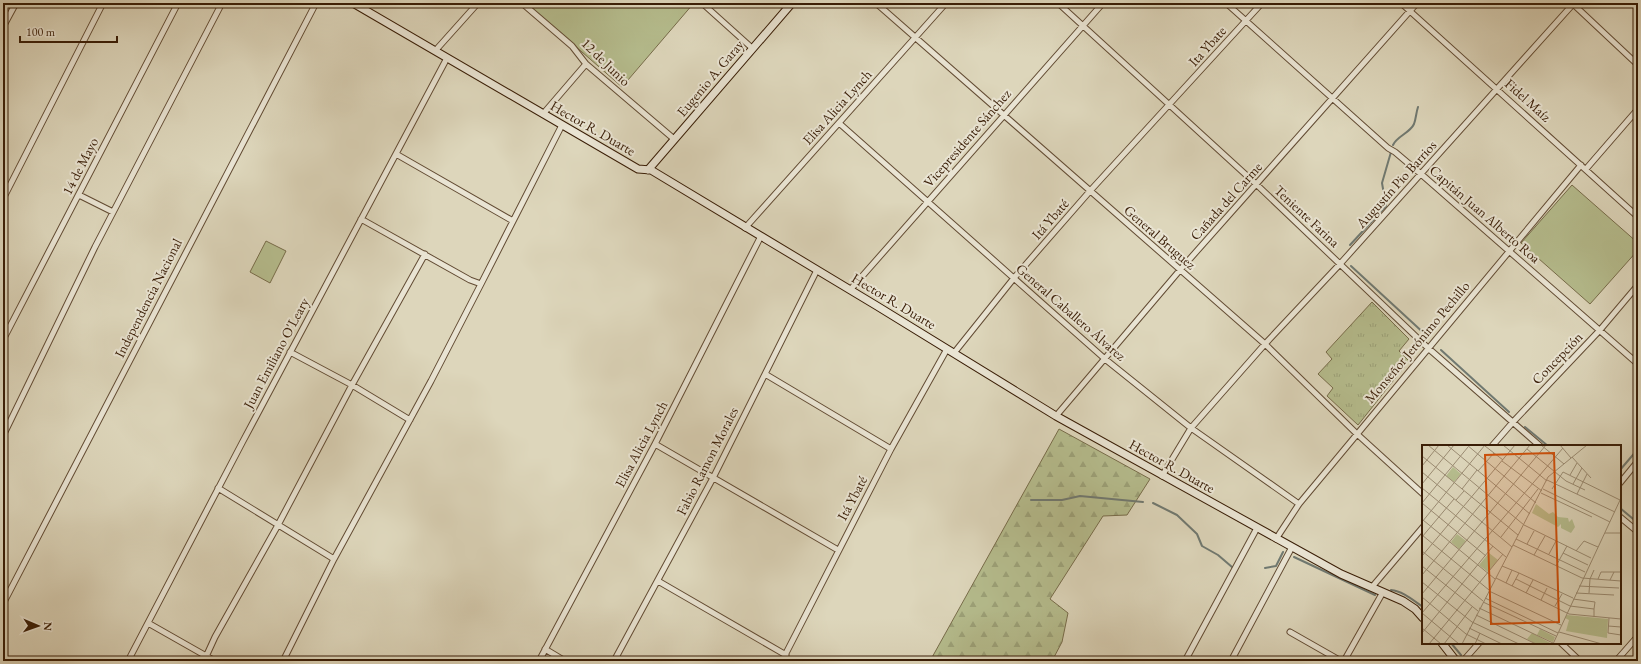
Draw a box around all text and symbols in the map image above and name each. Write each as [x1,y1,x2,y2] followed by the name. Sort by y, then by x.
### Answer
[20,18,117,44] scale bar
[1184,22,1230,70] street label: Ita Ybate
[26,24,56,40] text: 100 m
[578,34,634,90] street label: 12 de Junio
[673,35,748,120] street label: Eugenio A. Garay
[798,65,876,149] street label: Elisa Alicia Lynch
[1501,75,1555,126] street label: Fidel Maíz
[919,85,1015,191] street label: Vicepresidente Sánchez
[547,96,639,160] street label: Hector R. Duarte
[58,134,102,198] street label: 14 de Mayo
[1351,136,1440,232] street label: Augustín Pio Barrios
[1186,158,1266,244] street label: Cañada del Carme
[1426,161,1544,267] street label: Capitán Juan Alberto Roa
[1270,181,1344,251] street label: Teniente Farina
[1027,195,1073,243] street label: Itá Ybaté
[1120,201,1200,274] street label: General Bruguez
[110,235,186,361] street label: Independencia Nacional
[1012,259,1130,365] street label: General Caballero Álvarez
[849,269,940,334] street label: Hector R. Duarte
[1361,277,1473,407] street label: Monseñor Jerónimo Pechillo
[239,294,313,412] street label: Juan Emiliano O'Leary
[1528,328,1587,388] street label: Concepción
[611,398,671,490] street label: Elisa Alicia Lynch
[672,403,742,518] street label: Fabio Ramon Morales
[1126,435,1218,497] street label: Hector R. Duarte
[1422,445,1621,644] inset map
[833,472,871,523] street label: Itá Ybaté
[18,606,58,646] north arrow
[41,622,55,631] text: N

